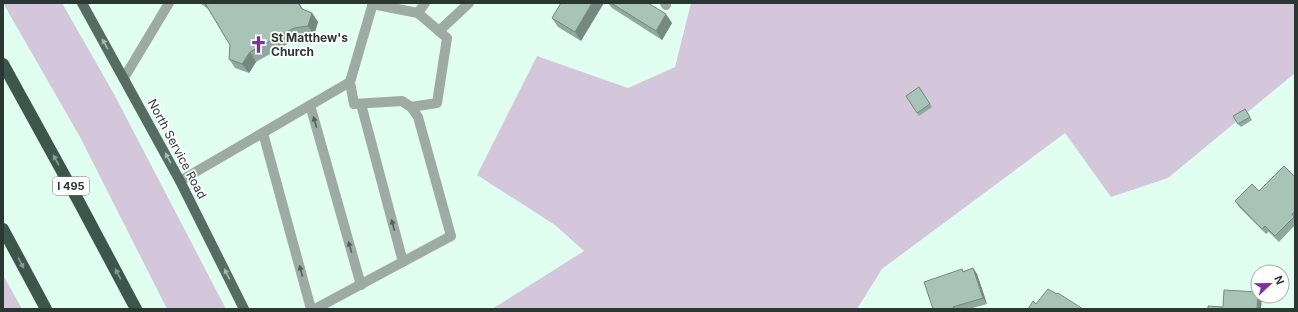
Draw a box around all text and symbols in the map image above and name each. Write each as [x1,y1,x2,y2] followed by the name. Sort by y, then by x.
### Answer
[271,30,348,59] place label: St Matthew's Church
[248,35,268,55] church icon: St Matthew's Church
[102,39,109,50] one-way arrow
[145,96,210,201] street label: North Service Road
[312,116,318,128] one-way arrow
[164,153,171,164] one-way arrow
[53,154,59,166] one-way arrow
[53,177,89,195] road number: I 495
[389,218,395,231] one-way arrow
[347,241,353,253] one-way arrow
[18,257,25,269] one-way arrow
[1250,264,1290,304] north arrow
[298,265,304,277] one-way arrow
[224,268,230,280] one-way arrow
[114,269,121,280] one-way arrow
[1271,274,1287,287] text: N

